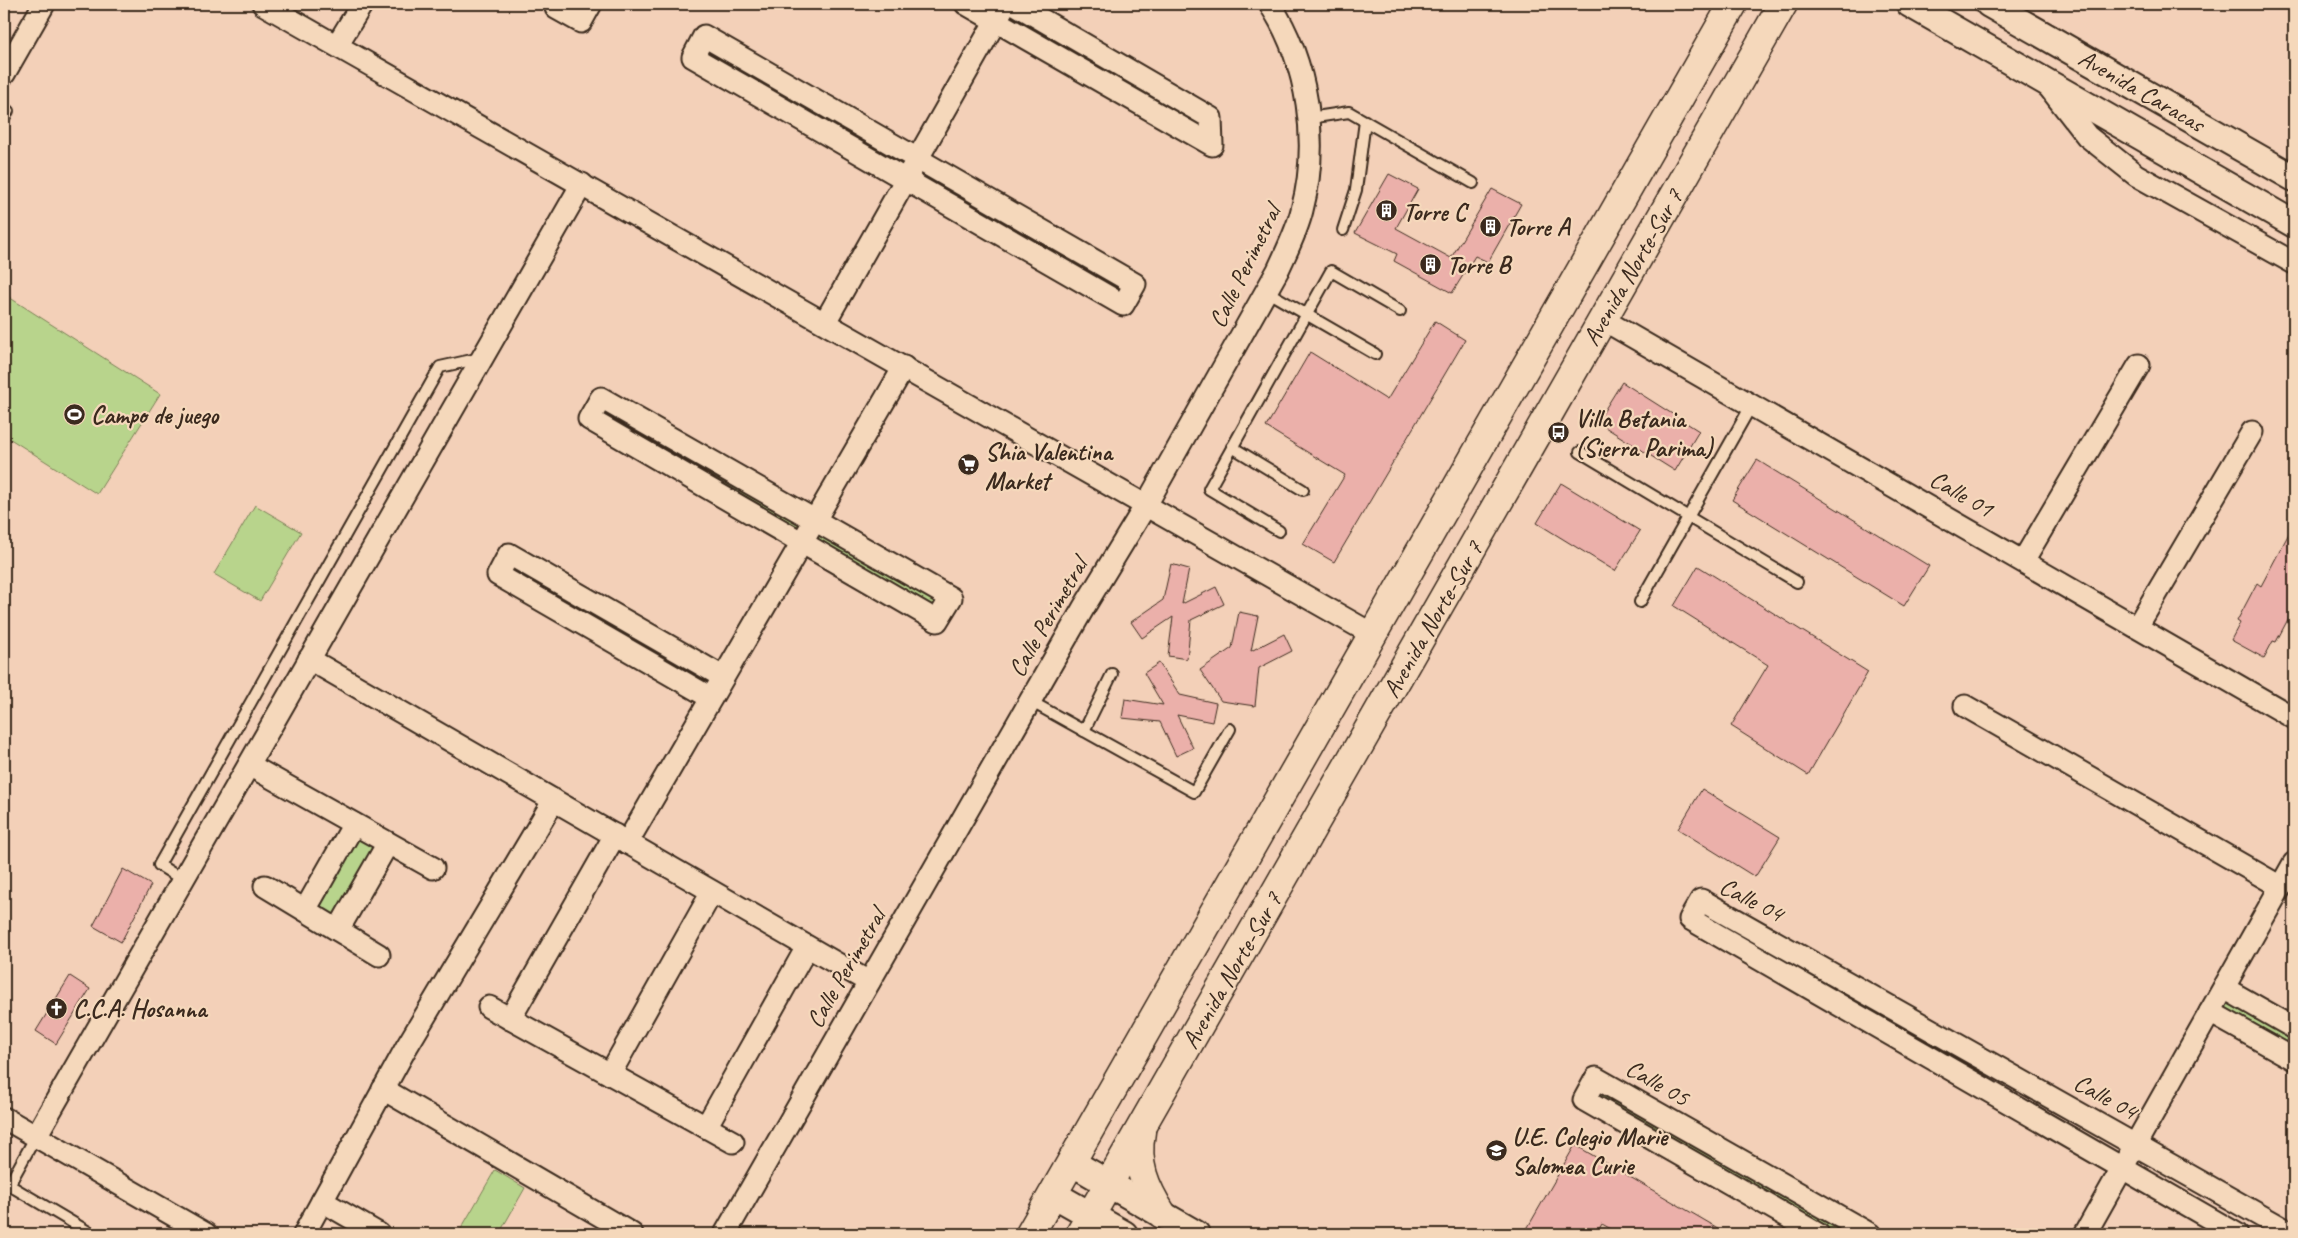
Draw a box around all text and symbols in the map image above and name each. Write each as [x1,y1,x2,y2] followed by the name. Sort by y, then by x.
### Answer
[2073,42,2212,141] street label: Avenida Caracas
[1575,182,1691,351] street label: Avenida Norte-Sur 7
[1202,196,1290,333] street label: Calle Perimetral
[1403,196,1470,228] place label: Torre C
[1375,199,1399,223] building icon: Torre C
[1506,211,1572,243] place label: Torre A
[1478,214,1502,238] building icon: Torre A
[1447,249,1513,281] place label: Torre B
[1419,252,1443,276] building icon: Torre B
[91,399,220,431] place label: Campo de juego
[63,402,87,426] sports icon: Campo de juego
[1575,403,1714,464] place label: Villa Betania (Sierra Parima)
[1547,420,1571,444] bus stop icon: Villa Betania (Sierra Parima)
[985,436,1115,497] place label: Shia Valentina Market
[957,453,981,477] supermarket icon: Shia Valentina Market
[1924,463,2000,526] street label: Calle 01
[1375,534,1491,703] street label: Avenida Norte-Sur 7
[1001,548,1097,683] street label: Calle Perimetral
[1714,870,1791,931] street label: Calle 04
[1174,885,1290,1054] street label: Avenida Norte-Sur 7
[799,899,895,1034] street label: Calle Perimetral
[73,993,209,1025] place label: C.C.A. Hosanna
[45,996,69,1020] church icon: C.C.A. Hosanna
[1620,1052,1696,1115] street label: Calle 05
[2068,1066,2145,1129] street label: Calle 04
[1512,1121,1670,1182] place label: U.E. Colegio Marie Salomea Curie
[1484,1138,1508,1162] school or university icon: U.E. Colegio Marie Salomea Curie

